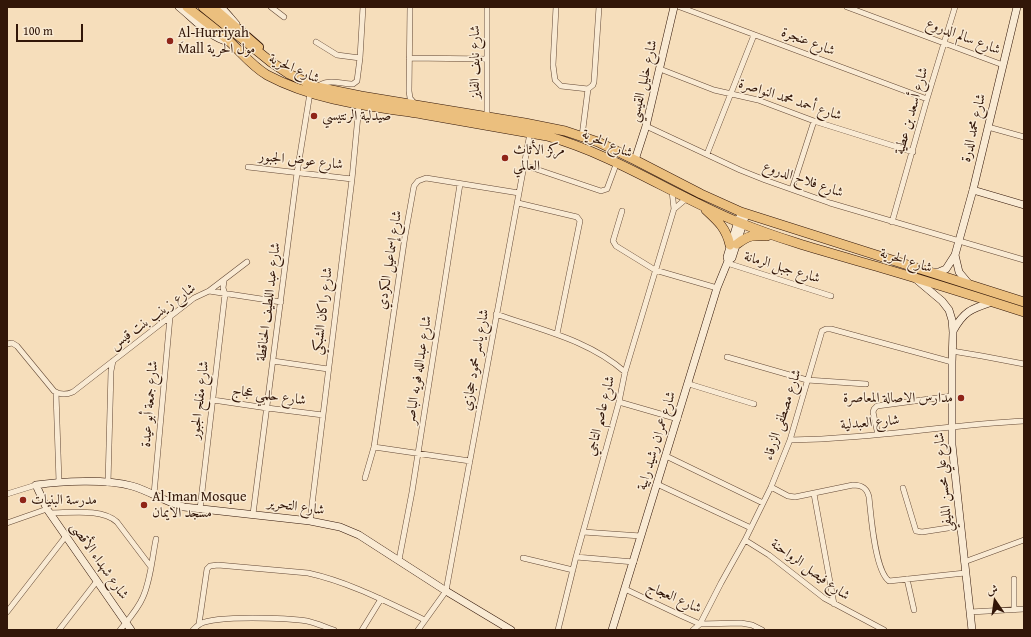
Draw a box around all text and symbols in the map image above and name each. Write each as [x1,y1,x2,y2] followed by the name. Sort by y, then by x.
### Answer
[923,15,1003,59] street label: شارع سالم الدروع
[18,16,85,42] scale bar
[23,22,53,39] text: 100 m
[779,24,837,60] street label: شارع عنجرة
[178,25,255,58] place label: ِAl-Hurriyah Mall مول الحرية
[467,25,483,99] street label: شارع نايف الفايز
[165,36,175,46] marker: ِAl-Hurriyah Mall مول الحرية
[626,38,662,124] street label: شارع خليل القيسي
[266,50,322,88] street label: شارع الحرية
[892,65,932,157] street label: شارع أسعد بن عطية
[736,75,844,125] street label: شارع أحمد محمد النواصرة
[958,92,990,164] street label: شارع محمد الدرة
[322,108,391,124] place label: صيدلية الرنتيسي
[309,111,319,121] marker: صيدلية الرنتيسي
[579,126,635,162] street label: شارع الحرية
[513,142,565,174] place label: مركز الأثاث العالمي
[258,148,344,174] street label: شارع عوض الجبور
[500,153,510,163] marker: مركز الأثاث العالمي
[760,158,846,202] street label: شارع فلاح الدروع
[374,209,406,311] street label: شارع إسماعيل الكردي
[253,242,285,362] street label: شارع عبد اللطيف الحناقطة
[878,245,934,277] street label: شارع الحرية
[742,248,822,288] street label: شارع جبل الرمانة
[309,266,337,356] street label: شارع راكان الشبكي
[107,280,199,354] street label: شارع زينب بنت قيس
[459,308,493,412] street label: شارع ياسر محمود حجازي
[402,315,436,425] street label: شارع عبدالله فويه الباصر
[138,360,162,448] street label: شارع جمعة أبو عيدة
[187,360,213,440] street label: شارع مفلح الجبور
[760,367,806,463] street label: شارع مصطفى الزرقاء
[583,374,619,458] street label: شارع عاصم التاجي
[231,382,307,410] street label: شارع حلمي عجاج
[634,389,680,493] street label: شارع عمران رشيد رابية
[843,390,953,406] place label: مدارس الاصالة المعاصرة
[956,393,966,403] marker: مدارس الاصالة المعاصرة
[840,412,900,434] street label: شارع العبدلية
[931,431,957,533] street label: شارع علي محسن المليفي
[152,489,246,522] place label: Al Iman Mosque مسجد الايمان
[31,492,97,508] place label: مدرسة البنيات
[18,495,28,505] marker: مدرسة البنيات
[266,495,326,519] street label: شارع التحرير
[139,500,149,510] marker: Al Iman Mosque مسجد الايمان
[66,519,132,603] street label: شارع شهداء الأقصى
[767,536,853,604] street label: شارع فيصل الرواحنة
[644,579,704,617] street label: شارع العجاج
[985,580,999,598] text: ش
[975,581,1015,621] north arrow

